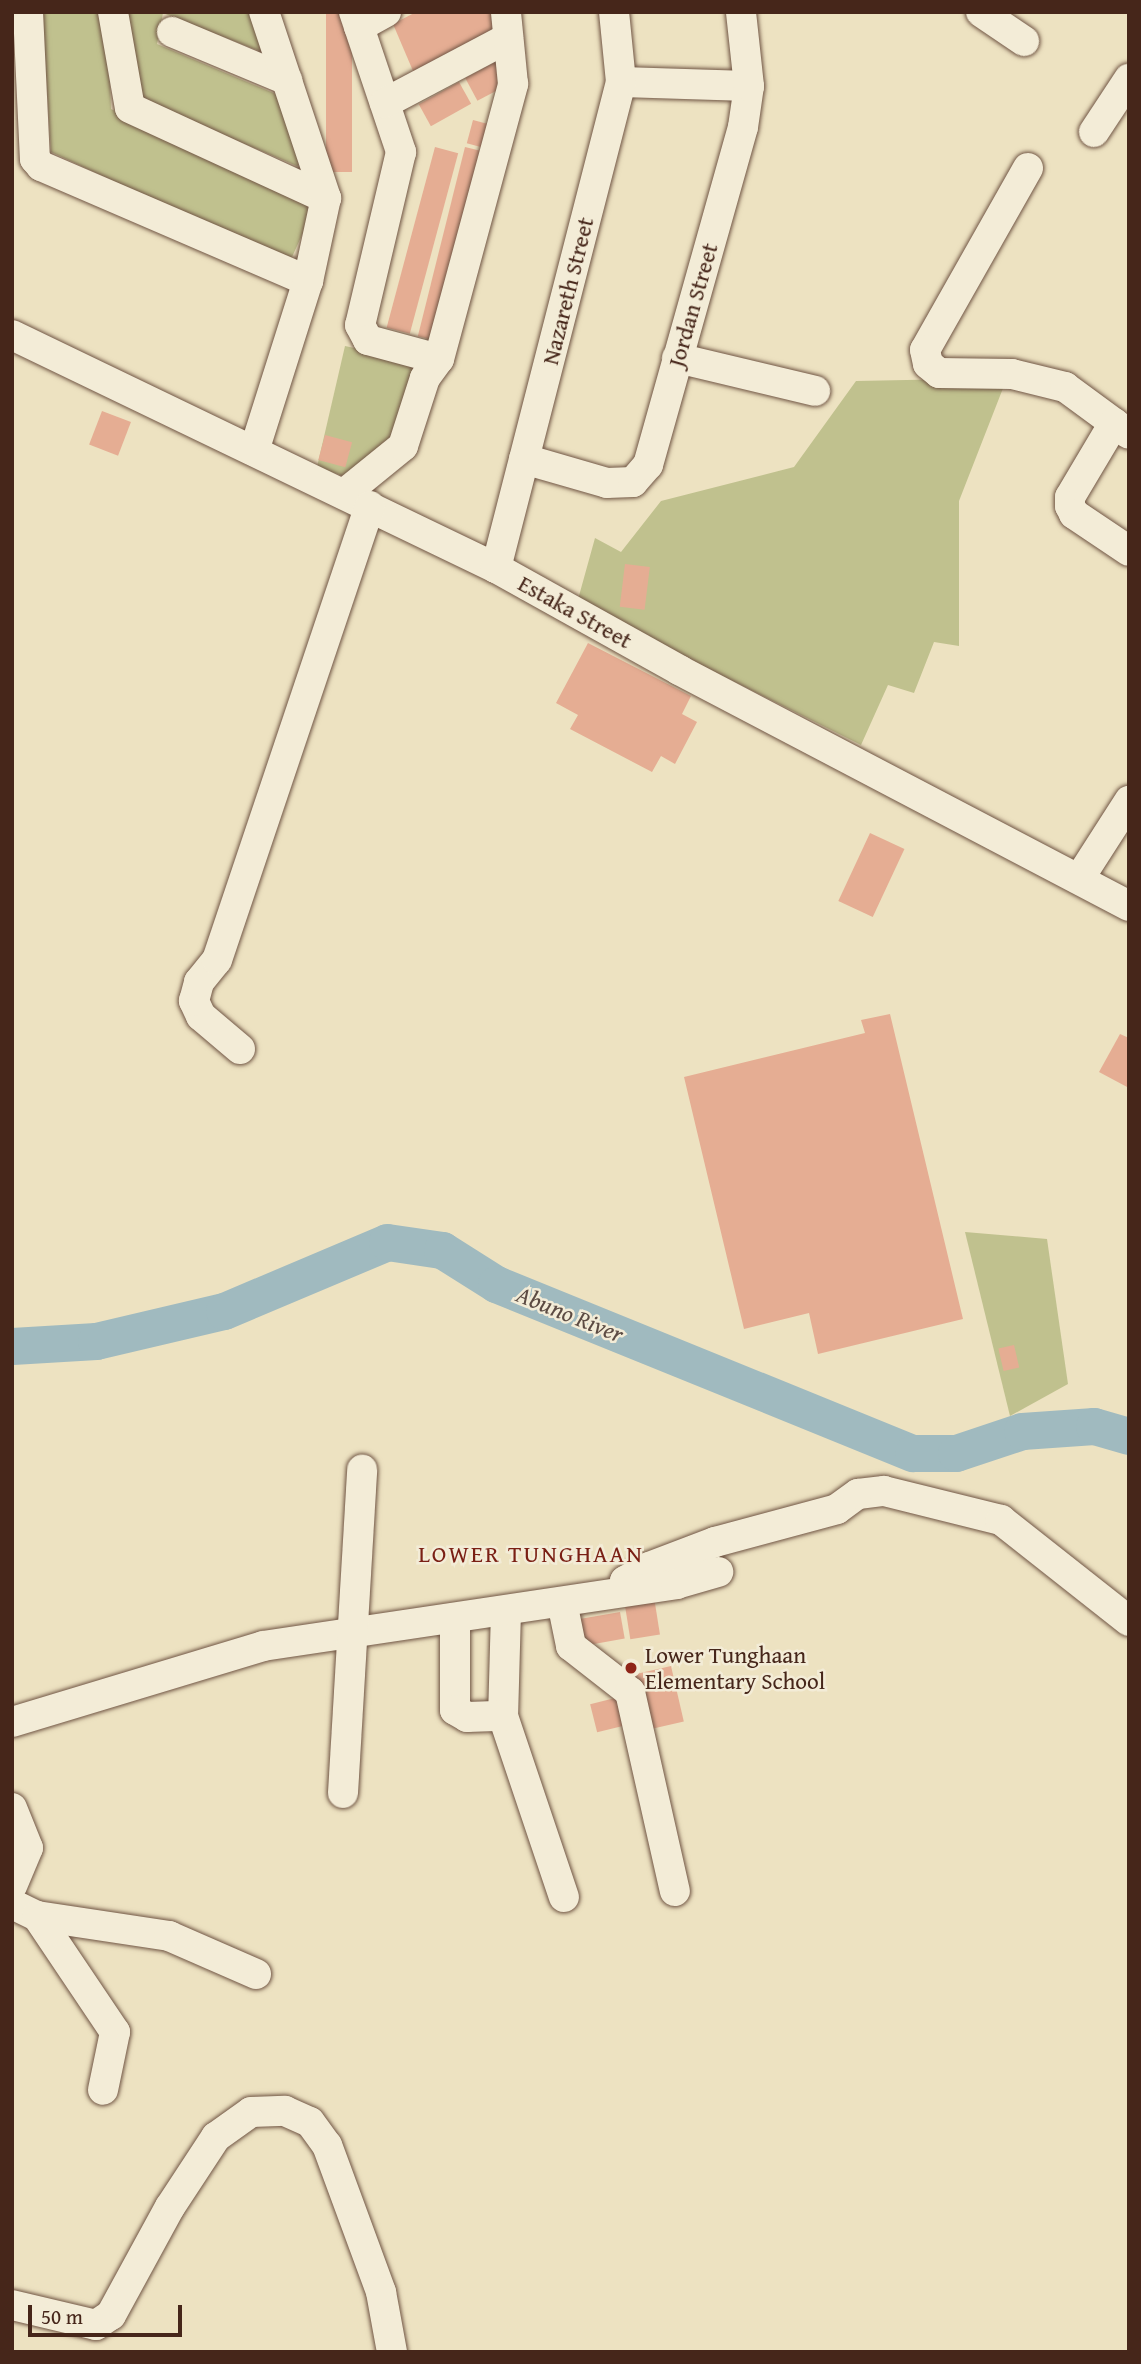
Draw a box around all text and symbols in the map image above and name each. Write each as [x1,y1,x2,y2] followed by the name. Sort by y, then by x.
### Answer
[536,214,600,368] street label: Nazareth Street
[662,240,724,370] street label: Jordan Street
[513,569,637,655] street label: Estaka Street
[512,1279,628,1349] water label: Abuno River
[420,1540,642,1568] district label: LOWER TUNGHAAN
[645,1641,825,1695] place label: Lower Tunghaan Elementary School
[623,1660,639,1676] marker: Lower Tunghaan Elementary School
[32,2290,186,2334] scale bar
[41,2301,83,2332] text: 50 m

